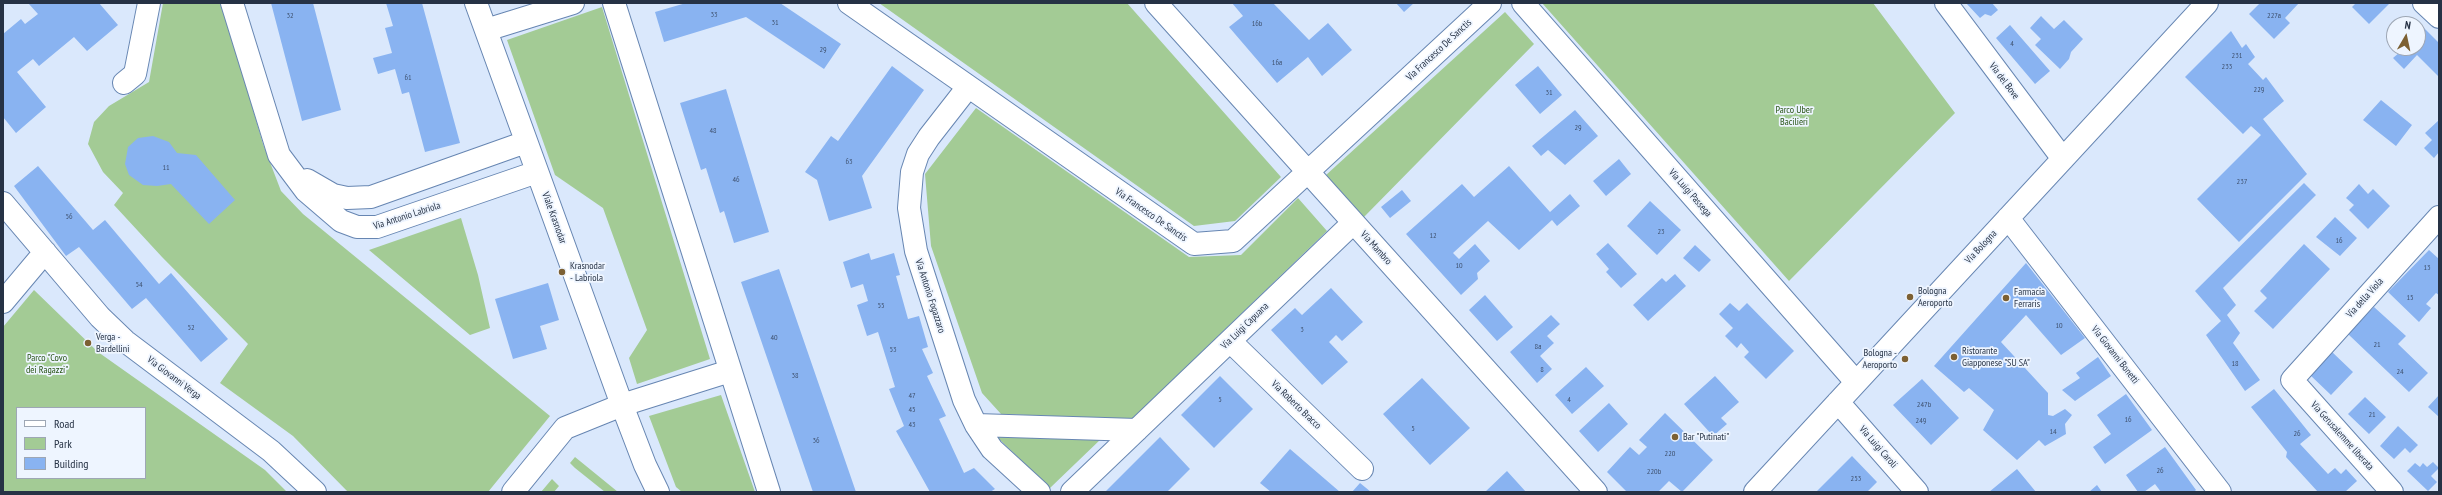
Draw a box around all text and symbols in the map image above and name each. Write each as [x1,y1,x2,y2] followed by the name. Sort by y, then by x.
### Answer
[710,10,718,20] house number: 33
[286,11,294,21] house number: 32
[2267,11,2281,21] house number: 227a
[2386,16,2426,56] north arrow
[1404,17,1474,83] street label: Via Francesco De Sanctis
[771,18,779,28] house number: 31
[2404,18,2412,33] text: N
[1252,19,1262,29] house number: 16b
[2010,39,2014,49] house number: 4
[819,45,827,55] house number: 29
[2232,51,2242,61] house number: 231
[1272,58,1282,68] house number: 16a
[1986,60,2022,102] street label: Via del Bove
[2222,62,2232,72] house number: 233
[404,73,412,83] house number: 61
[2254,85,2264,95] house number: 229
[1545,88,1553,98] house number: 31
[1775,104,1813,128] park label: Parco Uber Bacilieri
[1574,123,1582,133] house number: 29
[709,126,717,136] house number: 48
[845,157,853,167] house number: 63
[162,163,170,173] house number: 11
[1666,167,1714,219] street label: Via Luigi Passega
[732,175,740,185] house number: 46
[2237,177,2247,187] house number: 237
[1113,186,1189,244] street label: Via Francesco De Sanctis
[539,191,569,245] street label: Viale Krasnodar
[372,199,442,233] street label: Via Antonio Labriola
[65,212,73,222] house number: 56
[1657,227,1665,237] house number: 23
[1963,228,1999,266] street label: Via Bologna
[1358,229,1394,267] street label: Via Mambro
[1429,231,1437,241] house number: 12
[2335,236,2343,246] house number: 16
[912,258,948,334] street label: Via Antonio Fogazzaro
[570,260,605,284] place label: Krasnodar - Labriola
[1455,261,1463,271] house number: 10
[2423,263,2431,273] house number: 13
[557,267,567,277] marker: Krasnodar - Labriola
[2344,276,2386,320] street label: Via della Viola
[135,280,143,290] house number: 54
[1918,285,1952,308] place label: Bologna Aeroporto
[2014,286,2045,310] place label: Farmacia Ferraris
[1905,292,1915,302] marker: Bologna Aeroporto
[2001,293,2011,303] marker: Farmacia Ferraris
[2406,293,2414,303] house number: 15
[1219,300,1271,352] street label: Via Luigi Capuana
[877,301,885,311] house number: 55
[2055,321,2063,331] house number: 10
[187,323,195,333] house number: 52
[2089,324,2141,386] street label: Via Giovanni Bonetti
[1300,325,1304,335] house number: 3
[96,331,129,354] place label: Verga - Bardellini
[770,333,778,343] house number: 40
[83,338,93,348] marker: Verga - Bardellini
[2373,340,2381,350] house number: 21
[1535,342,1541,352] house number: 8a
[889,345,897,355] house number: 53
[1962,345,2030,368] place label: Ristorante Giapponese "SU SA"
[1863,347,1897,370] place label: Bologna - Aeroporto
[26,352,68,376] park label: Parco "Covo dei Ragazzi"
[1949,352,1959,362] marker: Ristorante Giapponese "SU SA"
[145,354,203,402] street label: Via Giovanni Verga
[1900,354,1910,364] marker: Bologna - Aeroporto
[2231,359,2239,369] house number: 18
[1540,365,1544,375] house number: 8
[2396,367,2404,377] house number: 24
[791,371,799,381] house number: 38
[1269,378,1323,432] street label: Via Roberto Bracco
[908,391,916,401] house number: 47
[1218,395,1222,405] house number: 5
[1567,395,1571,405] house number: 4
[2308,399,2376,473] street label: Via Gerusalemme liberata
[1917,400,1931,410] house number: 247b
[908,405,916,415] house number: 45
[16,407,146,479] legend
[2368,410,2376,420] house number: 21
[2124,415,2132,425] house number: 16
[54,416,74,431] text: Road
[1916,416,1926,426] house number: 249
[908,420,916,430] house number: 43
[1856,423,1900,471] street label: Via Luigi Caroli
[1411,424,1415,434] house number: 5
[2049,427,2057,437] house number: 14
[2293,429,2301,439] house number: 26
[1683,431,1729,443] place label: Bar "Putinati"
[1670,432,1680,442] marker: Bar "Putinati"
[54,436,72,451] text: Park
[812,436,820,446] house number: 36
[1665,449,1675,459] house number: 220
[54,456,89,471] text: Building
[2156,466,2164,476] house number: 26
[1647,467,1661,477] house number: 220b
[1851,474,1861,484] house number: 253

